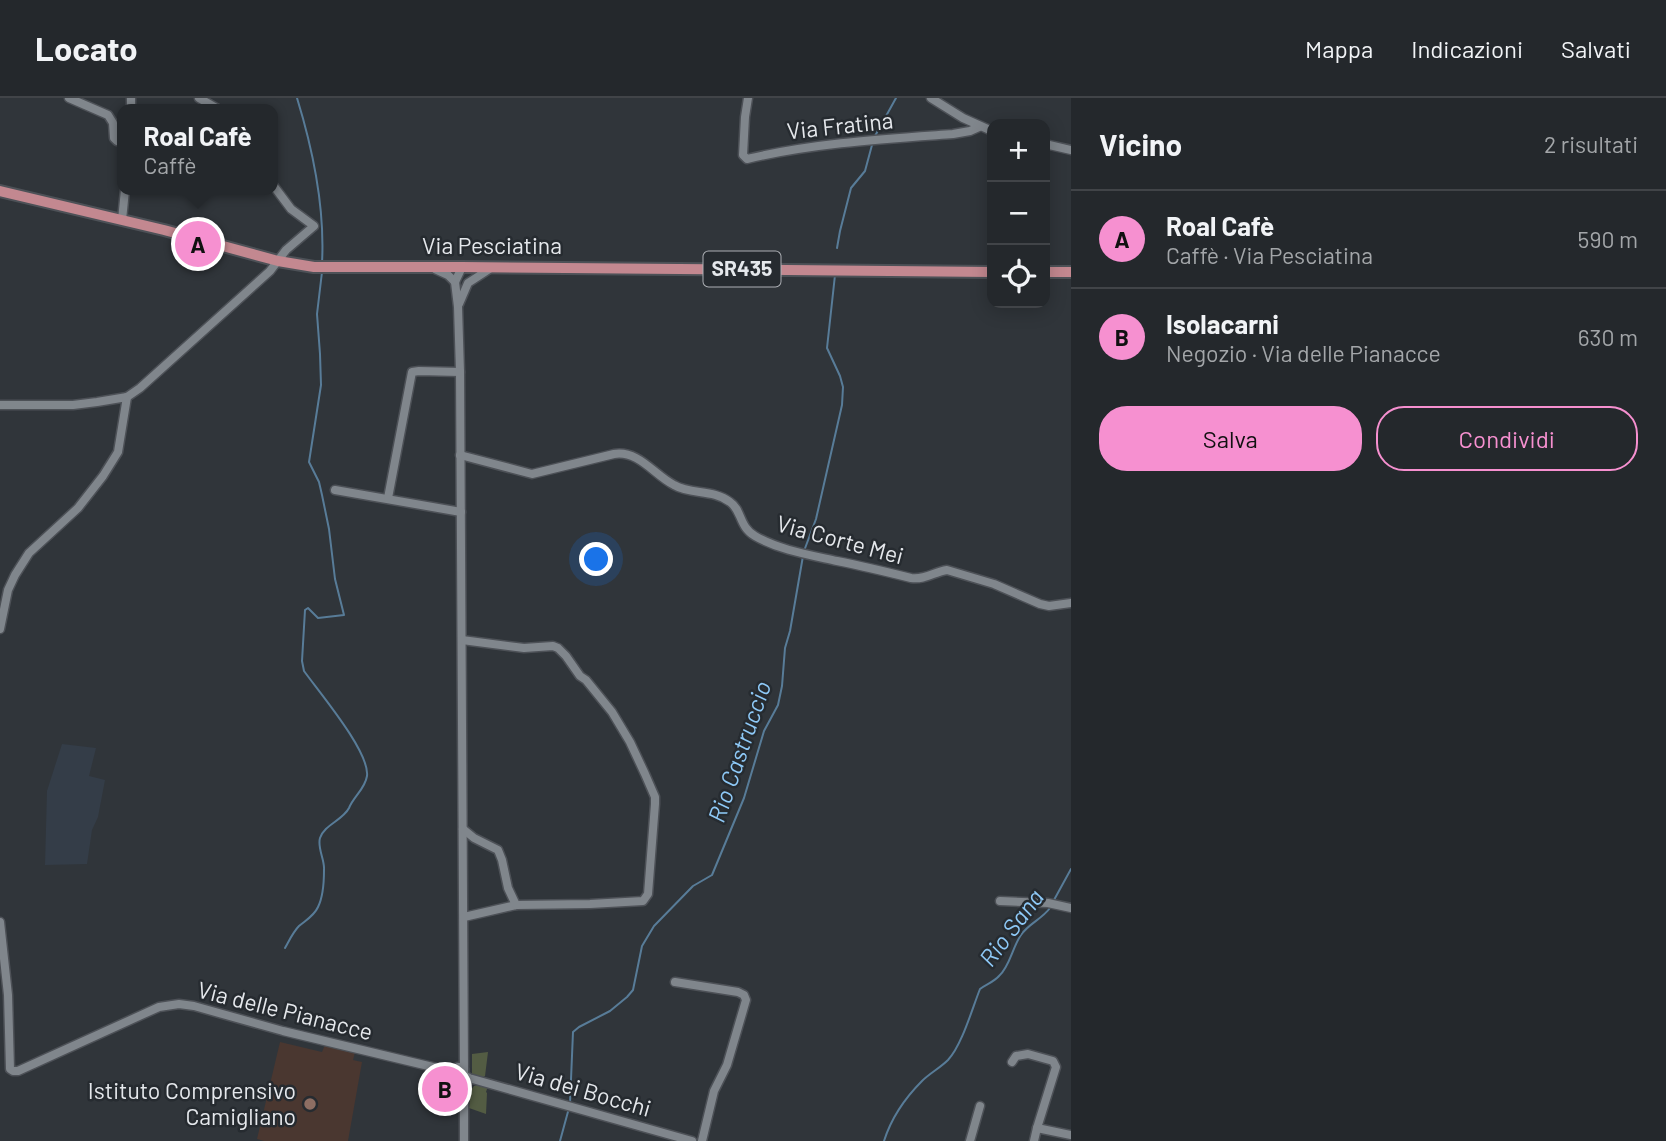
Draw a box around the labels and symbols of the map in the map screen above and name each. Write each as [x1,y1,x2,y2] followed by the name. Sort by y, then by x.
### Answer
[785,105,895,145] street label: Via Fratina
[175,218,221,270] pin: A
[422,231,562,259] street label: Via Pesciatina
[704,252,780,286] road number: SR435
[774,509,907,569] street label: Via Corte Mei
[579,542,613,576] your location
[701,677,776,826] water label: Rio Castruccio
[972,883,1049,971] water label: Rio Sana
[195,975,376,1045] street label: Via delle Pianacce
[512,1056,654,1122] street label: Via dei Bocchi
[422,1063,468,1115] pin: B
[88,1076,296,1130] place label: Istituto Comprensivo Camigliano
[302,1096,318,1112] marker: Istituto Comprensivo Camigliano

